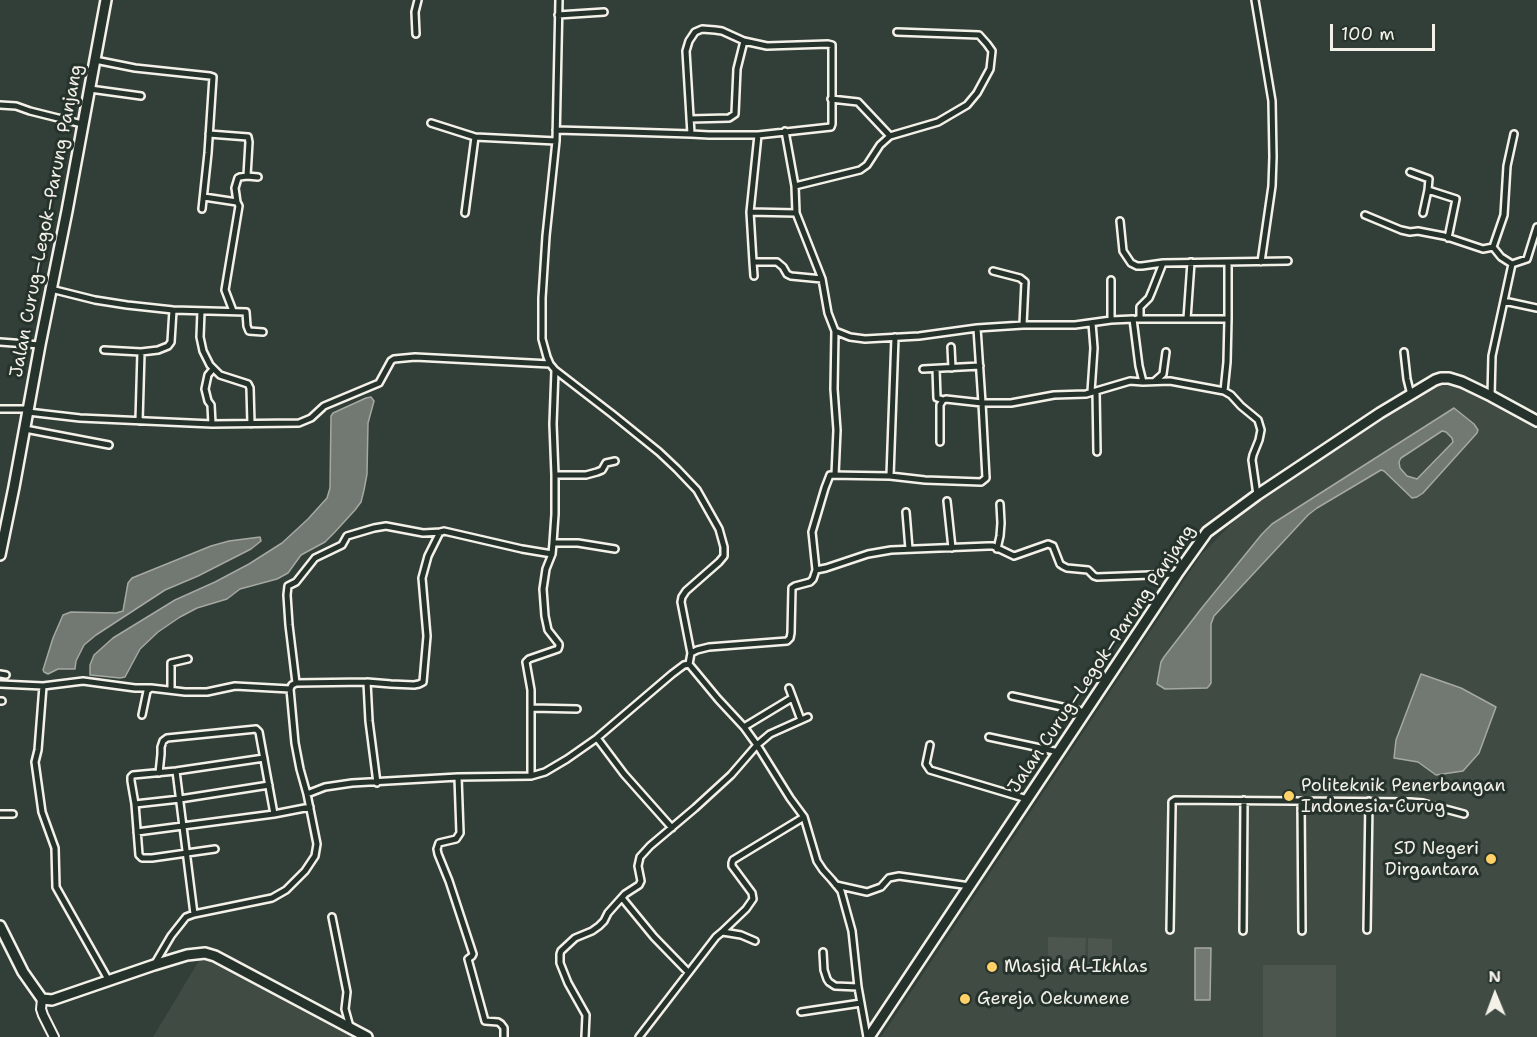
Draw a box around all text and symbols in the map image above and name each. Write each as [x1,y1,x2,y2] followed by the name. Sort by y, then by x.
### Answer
[1333,12,1438,50] scale bar
[1341,22,1395,46] text: 100 m
[6,63,88,379] street label: Jalan Curug–Legok–Parung Panjang
[1004,521,1200,797] street label: Jalan Curug–Legok–Parung Panjang
[1301,775,1506,818] place label: Politeknik Penerbangan Indonesia Curug
[1282,789,1296,803] marker: Politeknik Penerbangan Indonesia Curug
[1385,838,1479,880] place label: SD Negeri Dirgantara
[1484,852,1498,866] marker: SD Negeri Dirgantara
[1004,956,1148,978] place label: Masjid Al-Ikhlas
[985,960,999,974] marker: Masjid Al-Ikhlas
[1465,965,1525,1025] north arrow
[1488,966,1501,987] text: N
[977,988,1130,1010] place label: Gereja Oekumene
[958,992,972,1006] marker: Gereja Oekumene

